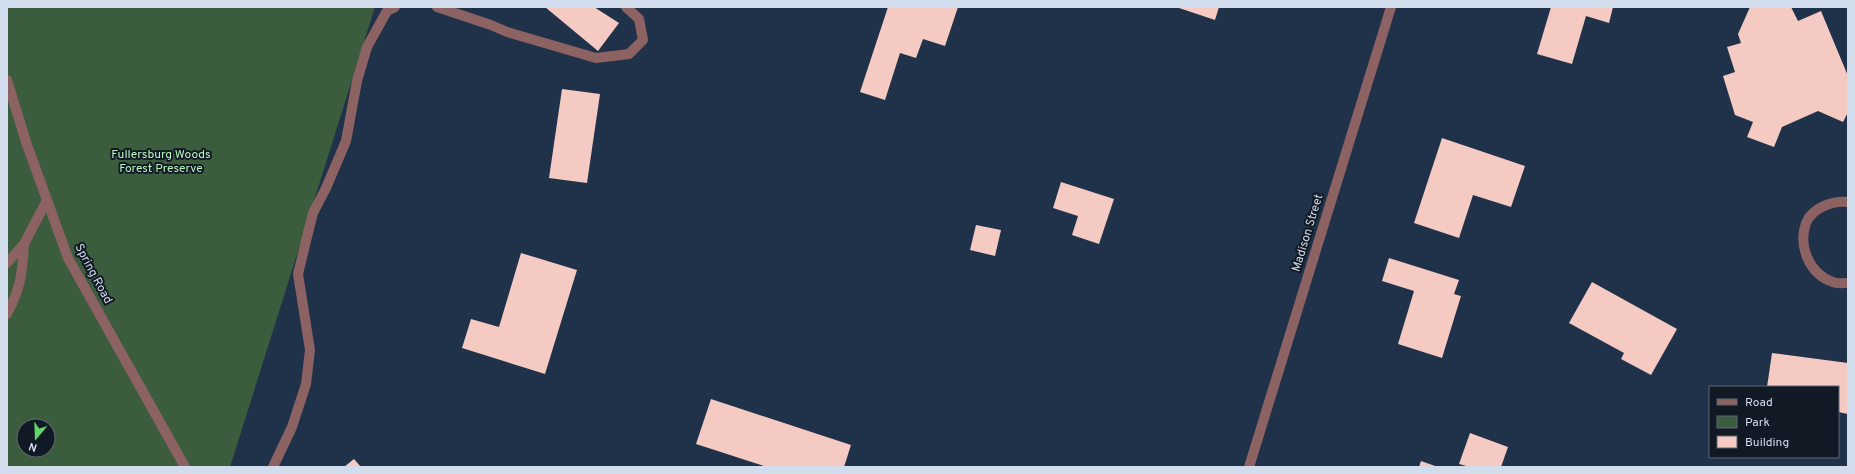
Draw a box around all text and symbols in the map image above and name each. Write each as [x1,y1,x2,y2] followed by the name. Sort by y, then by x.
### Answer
[111,147,211,177] park label: Fullersburg Woods Forest Preserve
[1289,192,1327,274] street label: Madison Street
[70,241,116,307] street label: Spring Road
[1709,386,1839,458] legend
[1745,395,1773,411] text: Road
[1745,415,1770,431] text: Park
[16,418,56,458] north arrow
[1745,435,1789,451] text: Building
[27,439,39,454] text: N

